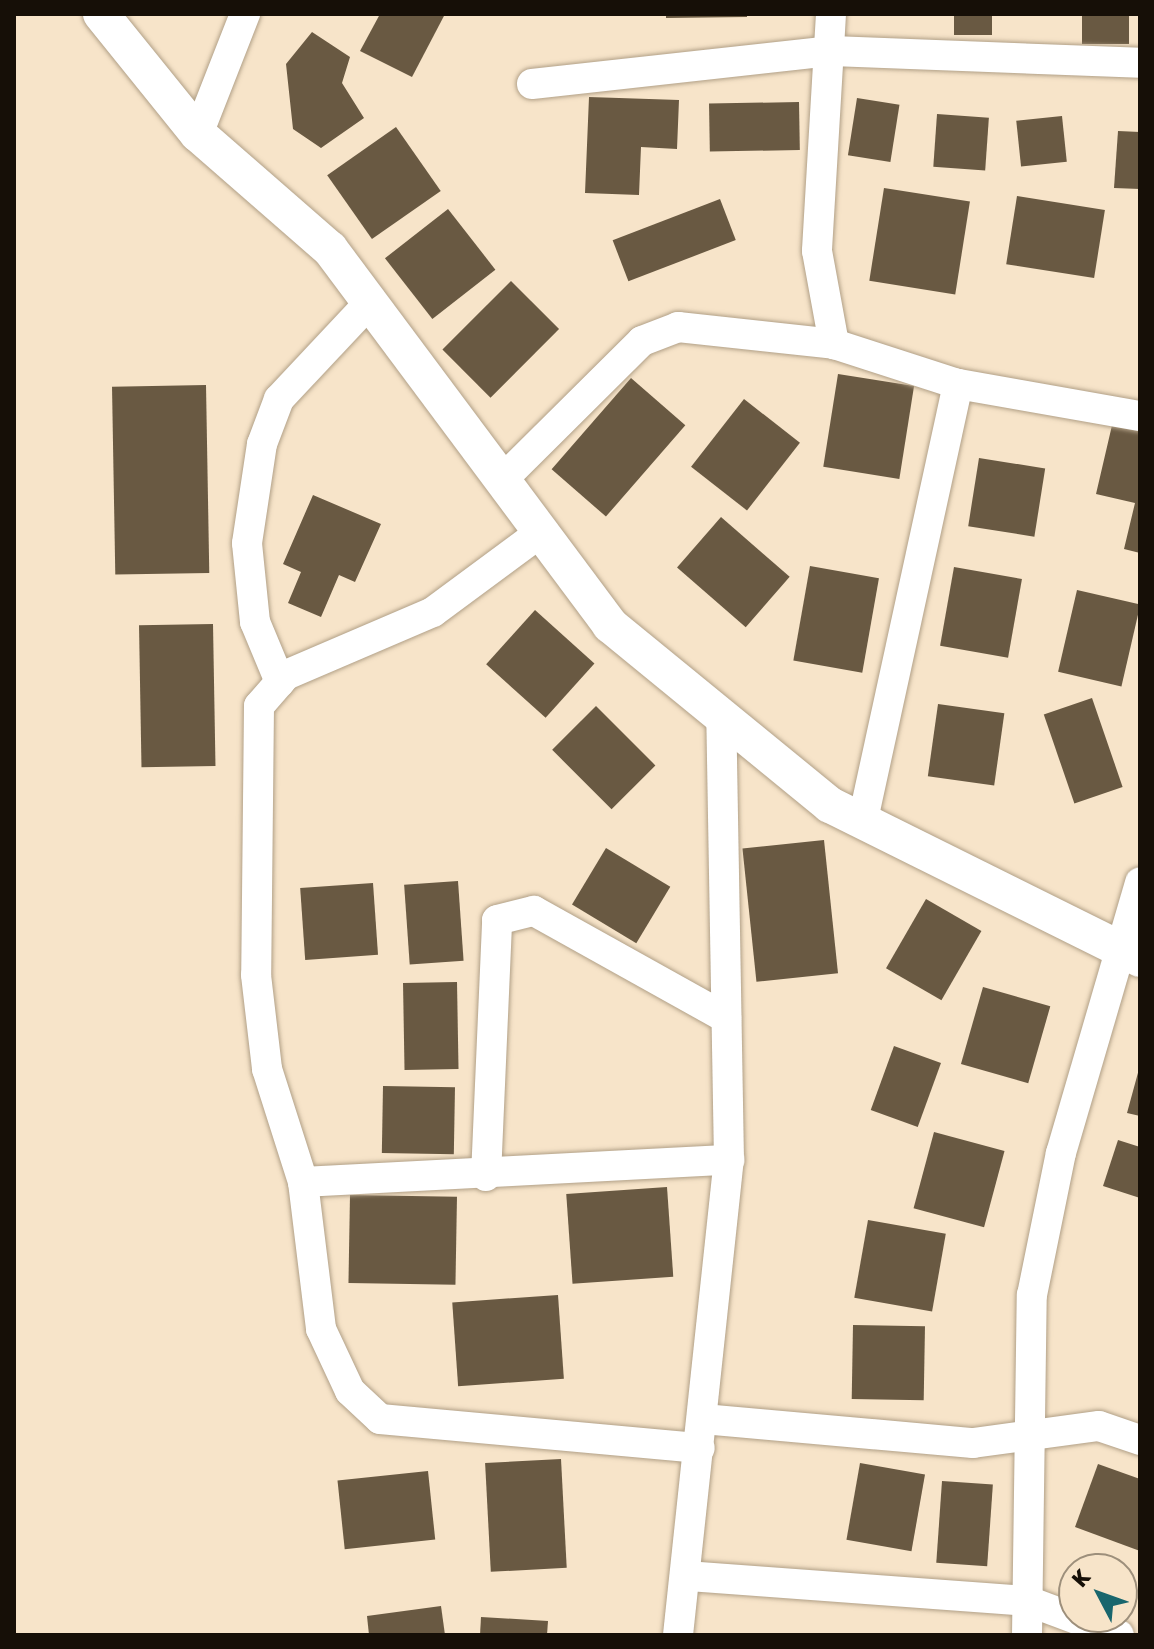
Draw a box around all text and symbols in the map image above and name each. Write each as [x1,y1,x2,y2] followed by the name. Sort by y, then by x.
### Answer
[1058,1553,1138,1633] north arrow
[1066,1564,1096,1593] text: K

